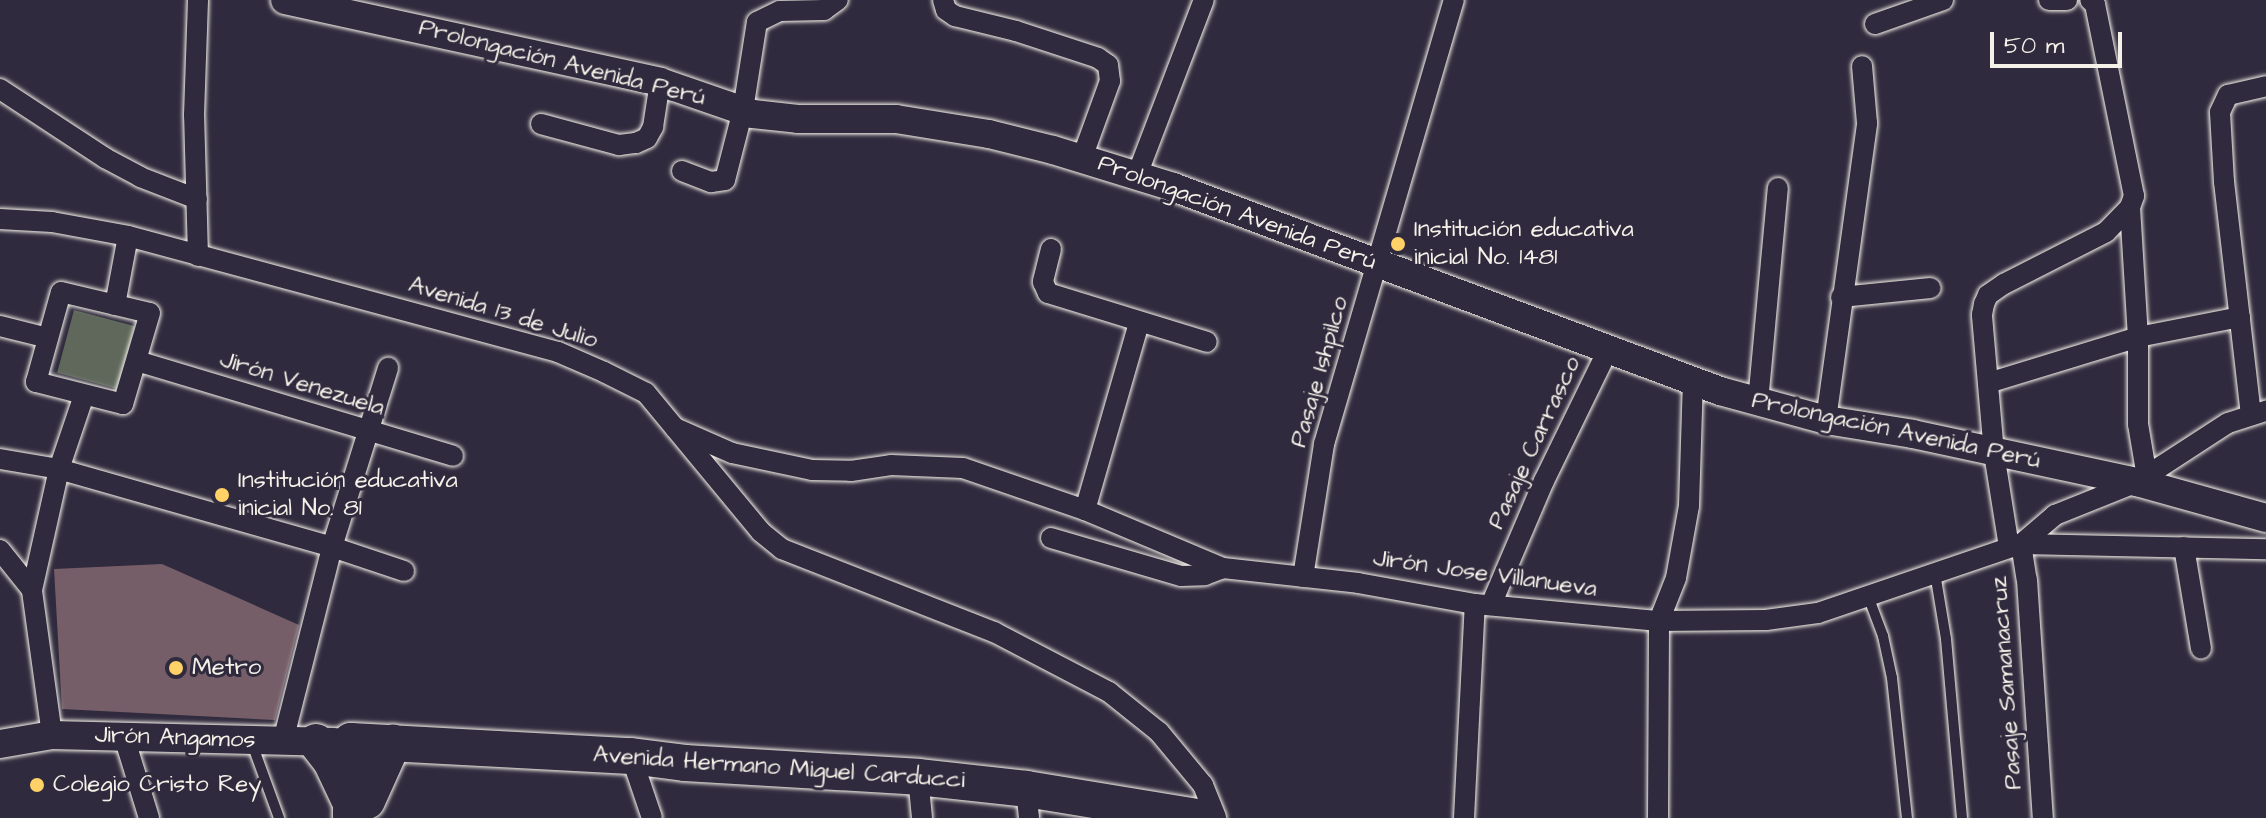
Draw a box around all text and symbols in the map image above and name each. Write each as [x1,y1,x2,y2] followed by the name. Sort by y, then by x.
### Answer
[416,13,708,113] street label: Prolongación Avenida Perú
[1994,16,2126,66] scale bar
[2004,29,2064,63] text: 50 m
[1094,149,1380,277] street label: Prolongación Avenida Perú
[1414,216,1634,272] place label: Institución educativa inicial No. 1481
[1389,235,1407,253] marker: Institución educativa inicial No. 1481
[405,271,601,355] street label: Avenida 13 de Julio
[1285,293,1355,451] street label: Pasaje Ishpilco
[216,345,388,423] street label: Jirón Venezuela
[1482,352,1588,534] street label: Pasaje Carrasco
[1749,386,2043,476] street label: Prolongación Avenida Perú
[238,467,458,523] place label: Institución educativa inicial No. 81
[213,486,231,504] marker: Institución educativa inicial No. 81
[1371,544,1599,604] street label: Jirón Jose Villanueva
[1985,575,2029,791] street label: Pasaje Samanacruz
[192,654,261,682] place label: Metro
[167,659,185,677] marker: Metro
[94,721,256,755] street label: Jirón Angamos
[592,741,966,795] street label: Avenida Hermano Miguel Carducci
[53,771,261,799] place label: Colegio Cristo Rey
[28,776,46,794] marker: Colegio Cristo Rey

